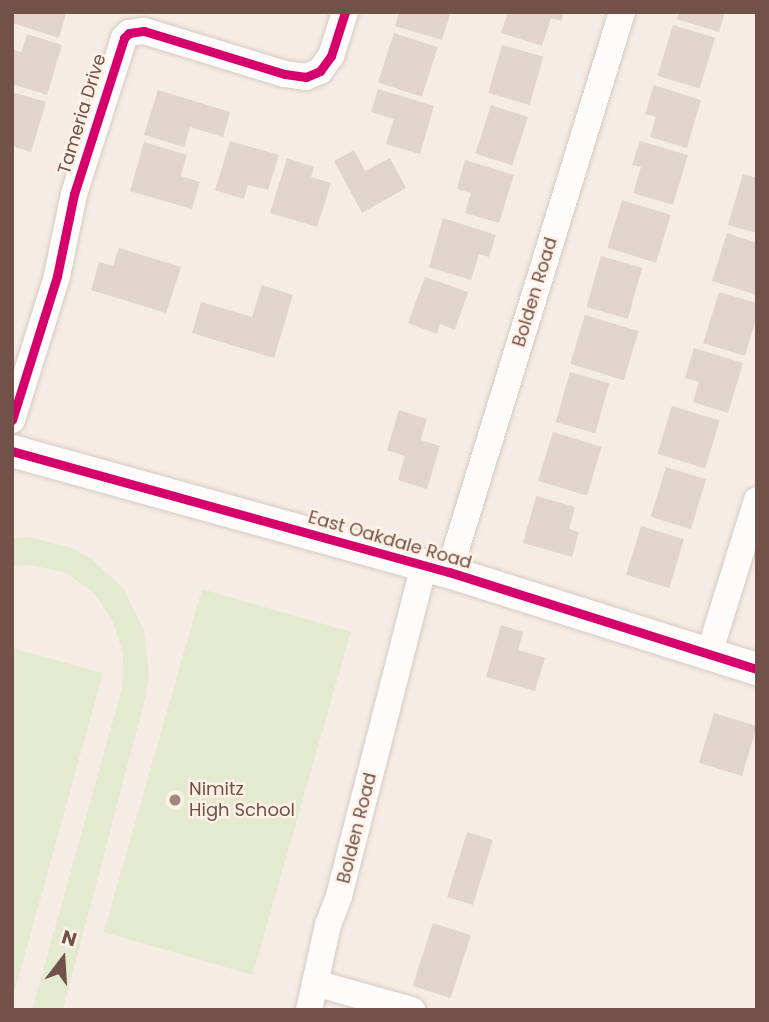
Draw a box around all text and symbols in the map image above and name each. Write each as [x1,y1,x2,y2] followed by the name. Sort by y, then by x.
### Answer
[53,51,111,177] street label: Tameria Drive
[508,235,562,349] street label: Bolden Road
[306,506,474,574] street label: East Oakdale Road
[333,770,381,886] street label: Bolden Road
[189,779,295,822] place label: Nimitz High School
[167,792,183,808] marker: Nimitz High School
[58,923,80,953] text: N
[28,924,98,994] north arrow

